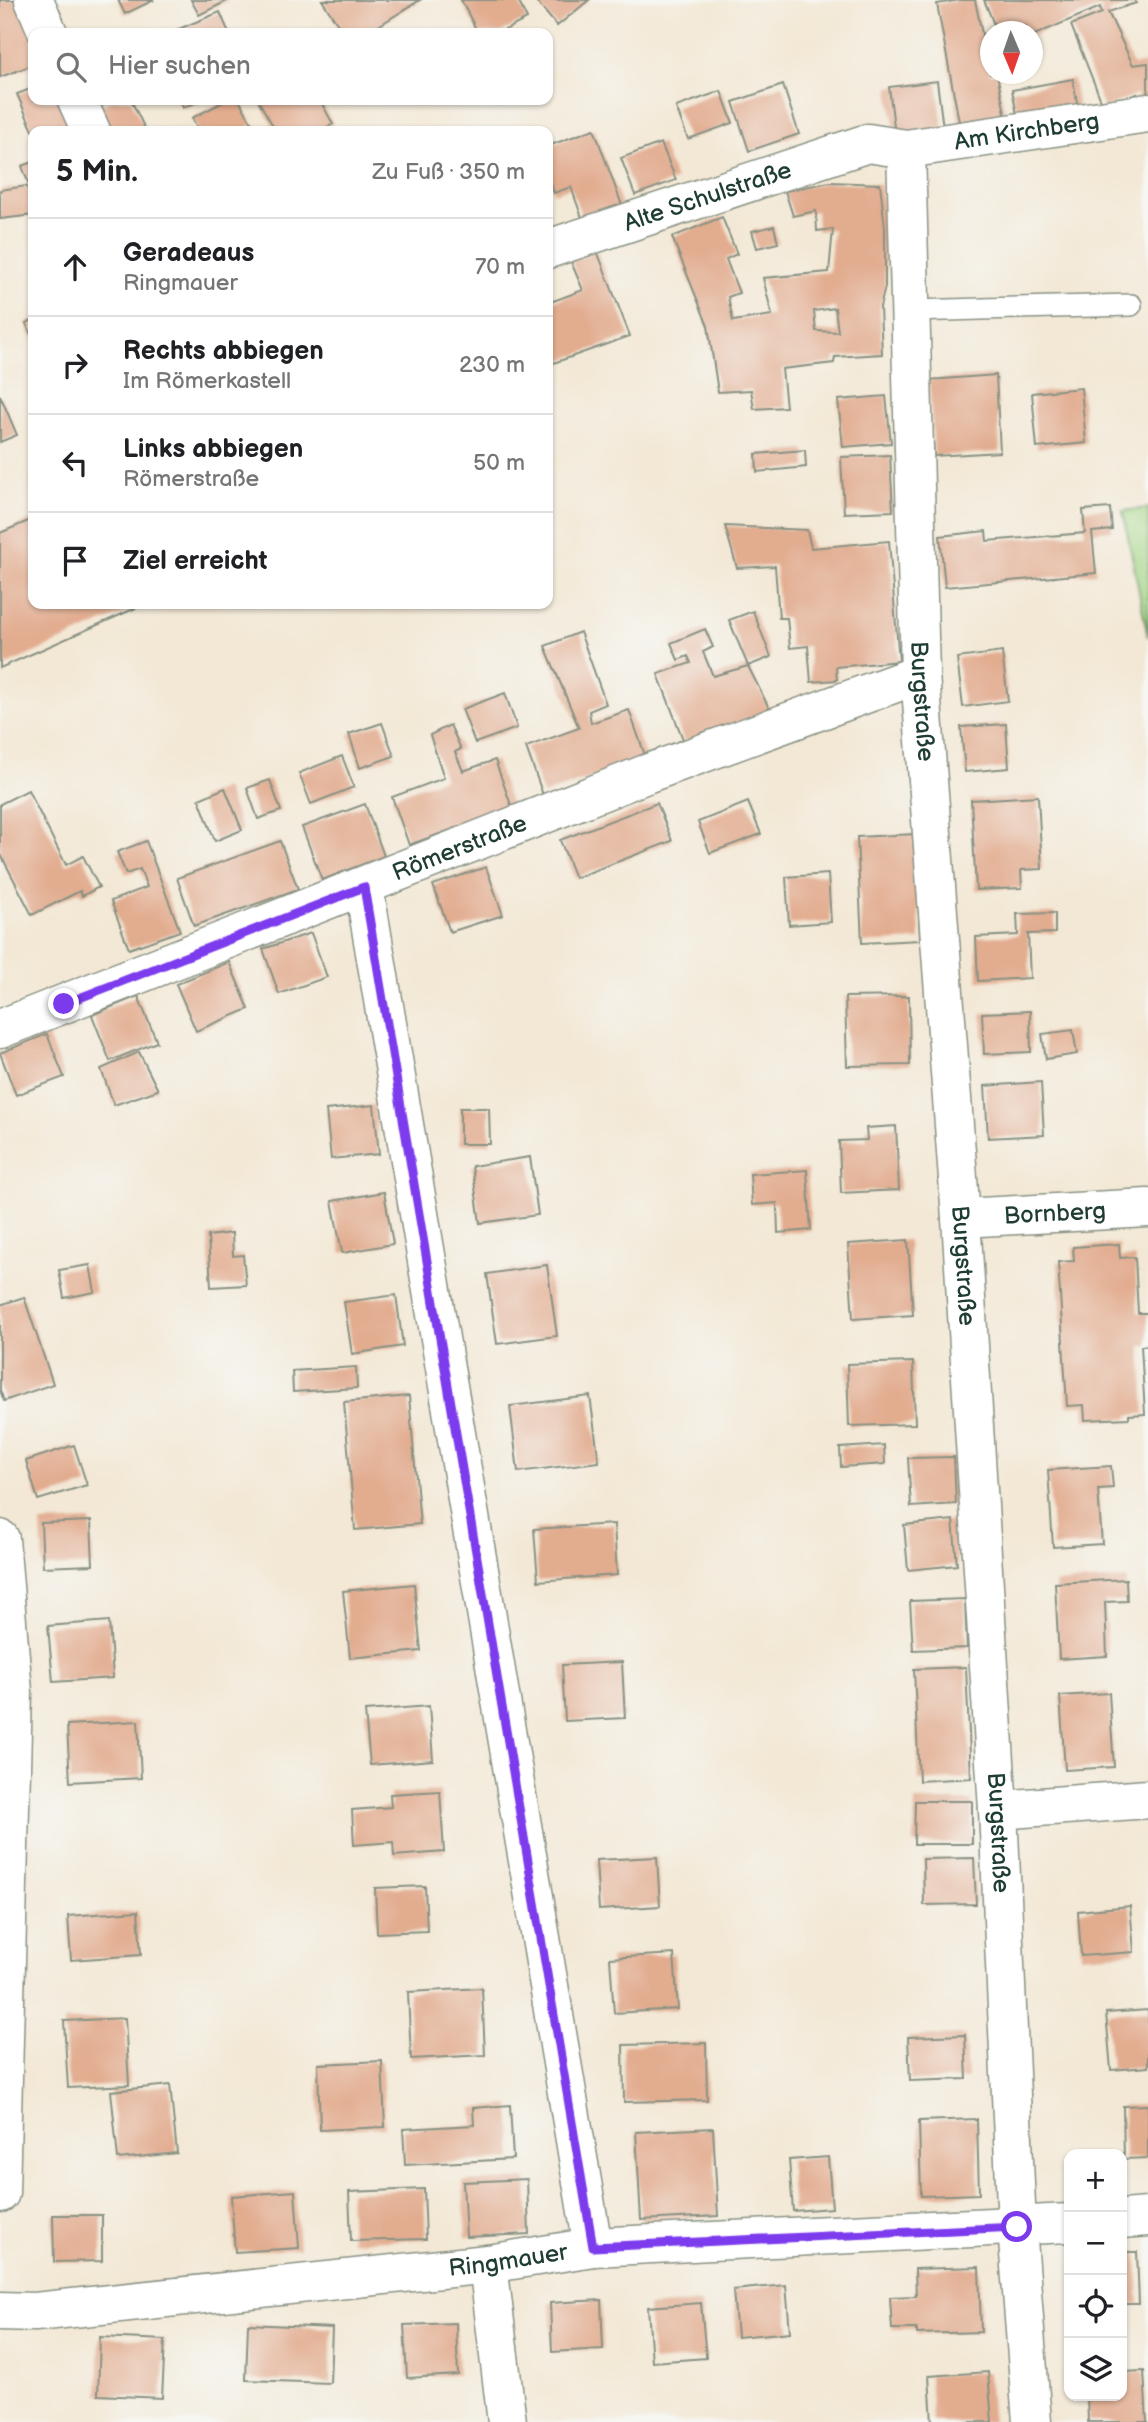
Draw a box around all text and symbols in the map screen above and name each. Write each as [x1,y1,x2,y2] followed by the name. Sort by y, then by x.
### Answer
[980,21,1043,84] north arrow
[28,28,553,105] search box
[52,48,90,86] icon: search
[108,51,251,82] text: Hier suchen
[952,106,1101,157] street label: Am Kirchberg
[56,154,138,190] text: 5 Min.
[620,155,795,238] street label: Alte Schulstraße
[372,158,525,186] text: Zu Fuß · 350 m
[123,238,254,269] text: Geradeaus
[56,248,94,286] icon: ahead
[475,253,525,281] text: 70 m
[123,269,238,297] text: Ringmauer
[123,336,324,367] text: Rechts abbiegen
[56,346,94,384] icon: right
[459,351,525,379] text: 230 m
[123,367,291,395] text: Im Römerkastell
[123,434,303,465] text: Links abbiegen
[56,444,94,482] icon: left
[473,449,525,477] text: 50 m
[123,465,259,493] text: Römerstraße
[56,542,94,580] icon: arrive
[123,546,267,577] text: Ziel erreicht
[904,641,941,762] street label: Burgstraße
[388,809,531,888] street label: Römerstraße
[48,988,79,1019] route end
[1003,1196,1107,1231] street label: Bornberg
[945,1204,982,1327] street label: Burgstraße
[981,1771,1016,1893] street label: Burgstraße
[1064,2149,1127,2401] map controls
[1064,2149,1127,2212] button: +
[1001,2211,1032,2242] route start
[1064,2212,1127,2275] button: −
[447,2237,570,2283] street label: Ringmauer
[1064,2275,1127,2338] button: locate
[1064,2338,1127,2401] button: layers

